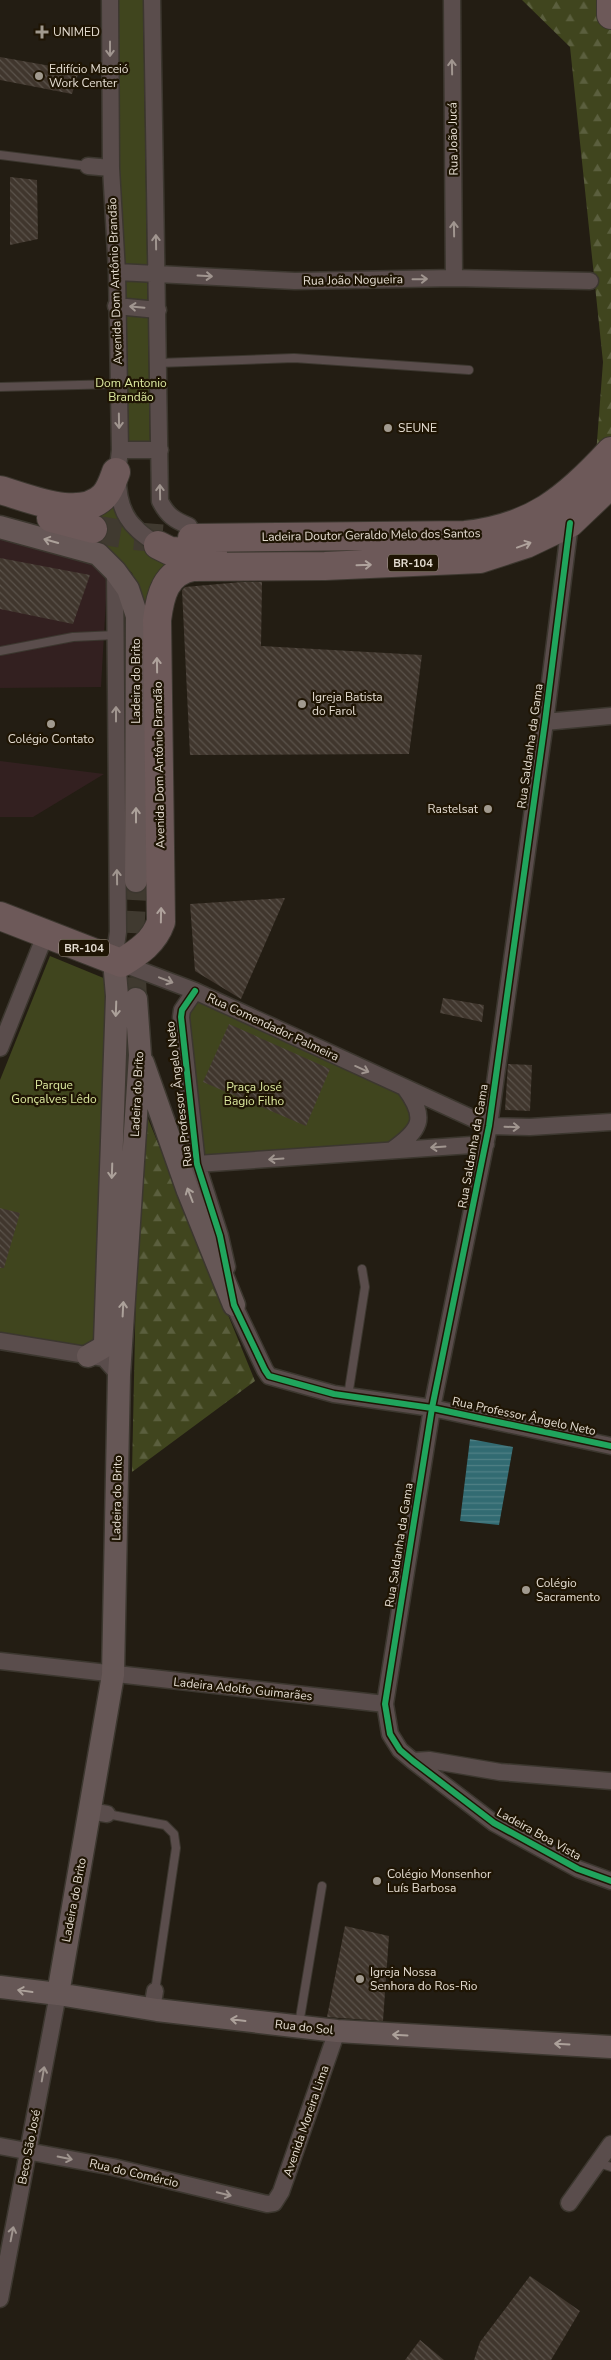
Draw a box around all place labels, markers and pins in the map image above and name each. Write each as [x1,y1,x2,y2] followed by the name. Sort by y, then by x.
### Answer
[53,24,100,40] place label: UNIMED
[35,25,49,39] marker: UNIMED
[49,61,129,91] place label: Edifício Maceió Work Center
[33,70,45,82] marker: Edifício Maceió Work Center
[398,420,437,436] place label: SEUNE
[382,422,394,434] marker: SEUNE
[312,689,383,719] place label: Igreja Batista do Farol
[296,698,308,710] marker: Igreja Batista do Farol
[45,718,57,730] marker: Colégio Contato
[8,731,94,747] place label: Colégio Contato
[428,801,479,817] place label: Rastelsat
[482,803,494,815] marker: Rastelsat
[536,1575,601,1605] place label: Colégio Sacramento
[520,1584,532,1596] marker: Colégio Sacramento
[387,1866,492,1896] place label: Colégio Monsenhor Luís Barbosa
[371,1875,383,1887] marker: Colégio Monsenhor Luís Barbosa
[370,1964,478,1994] place label: Igreja Nossa Senhora do Ros-Rio
[354,1973,366,1985] marker: Igreja Nossa Senhora do Ros-Rio

